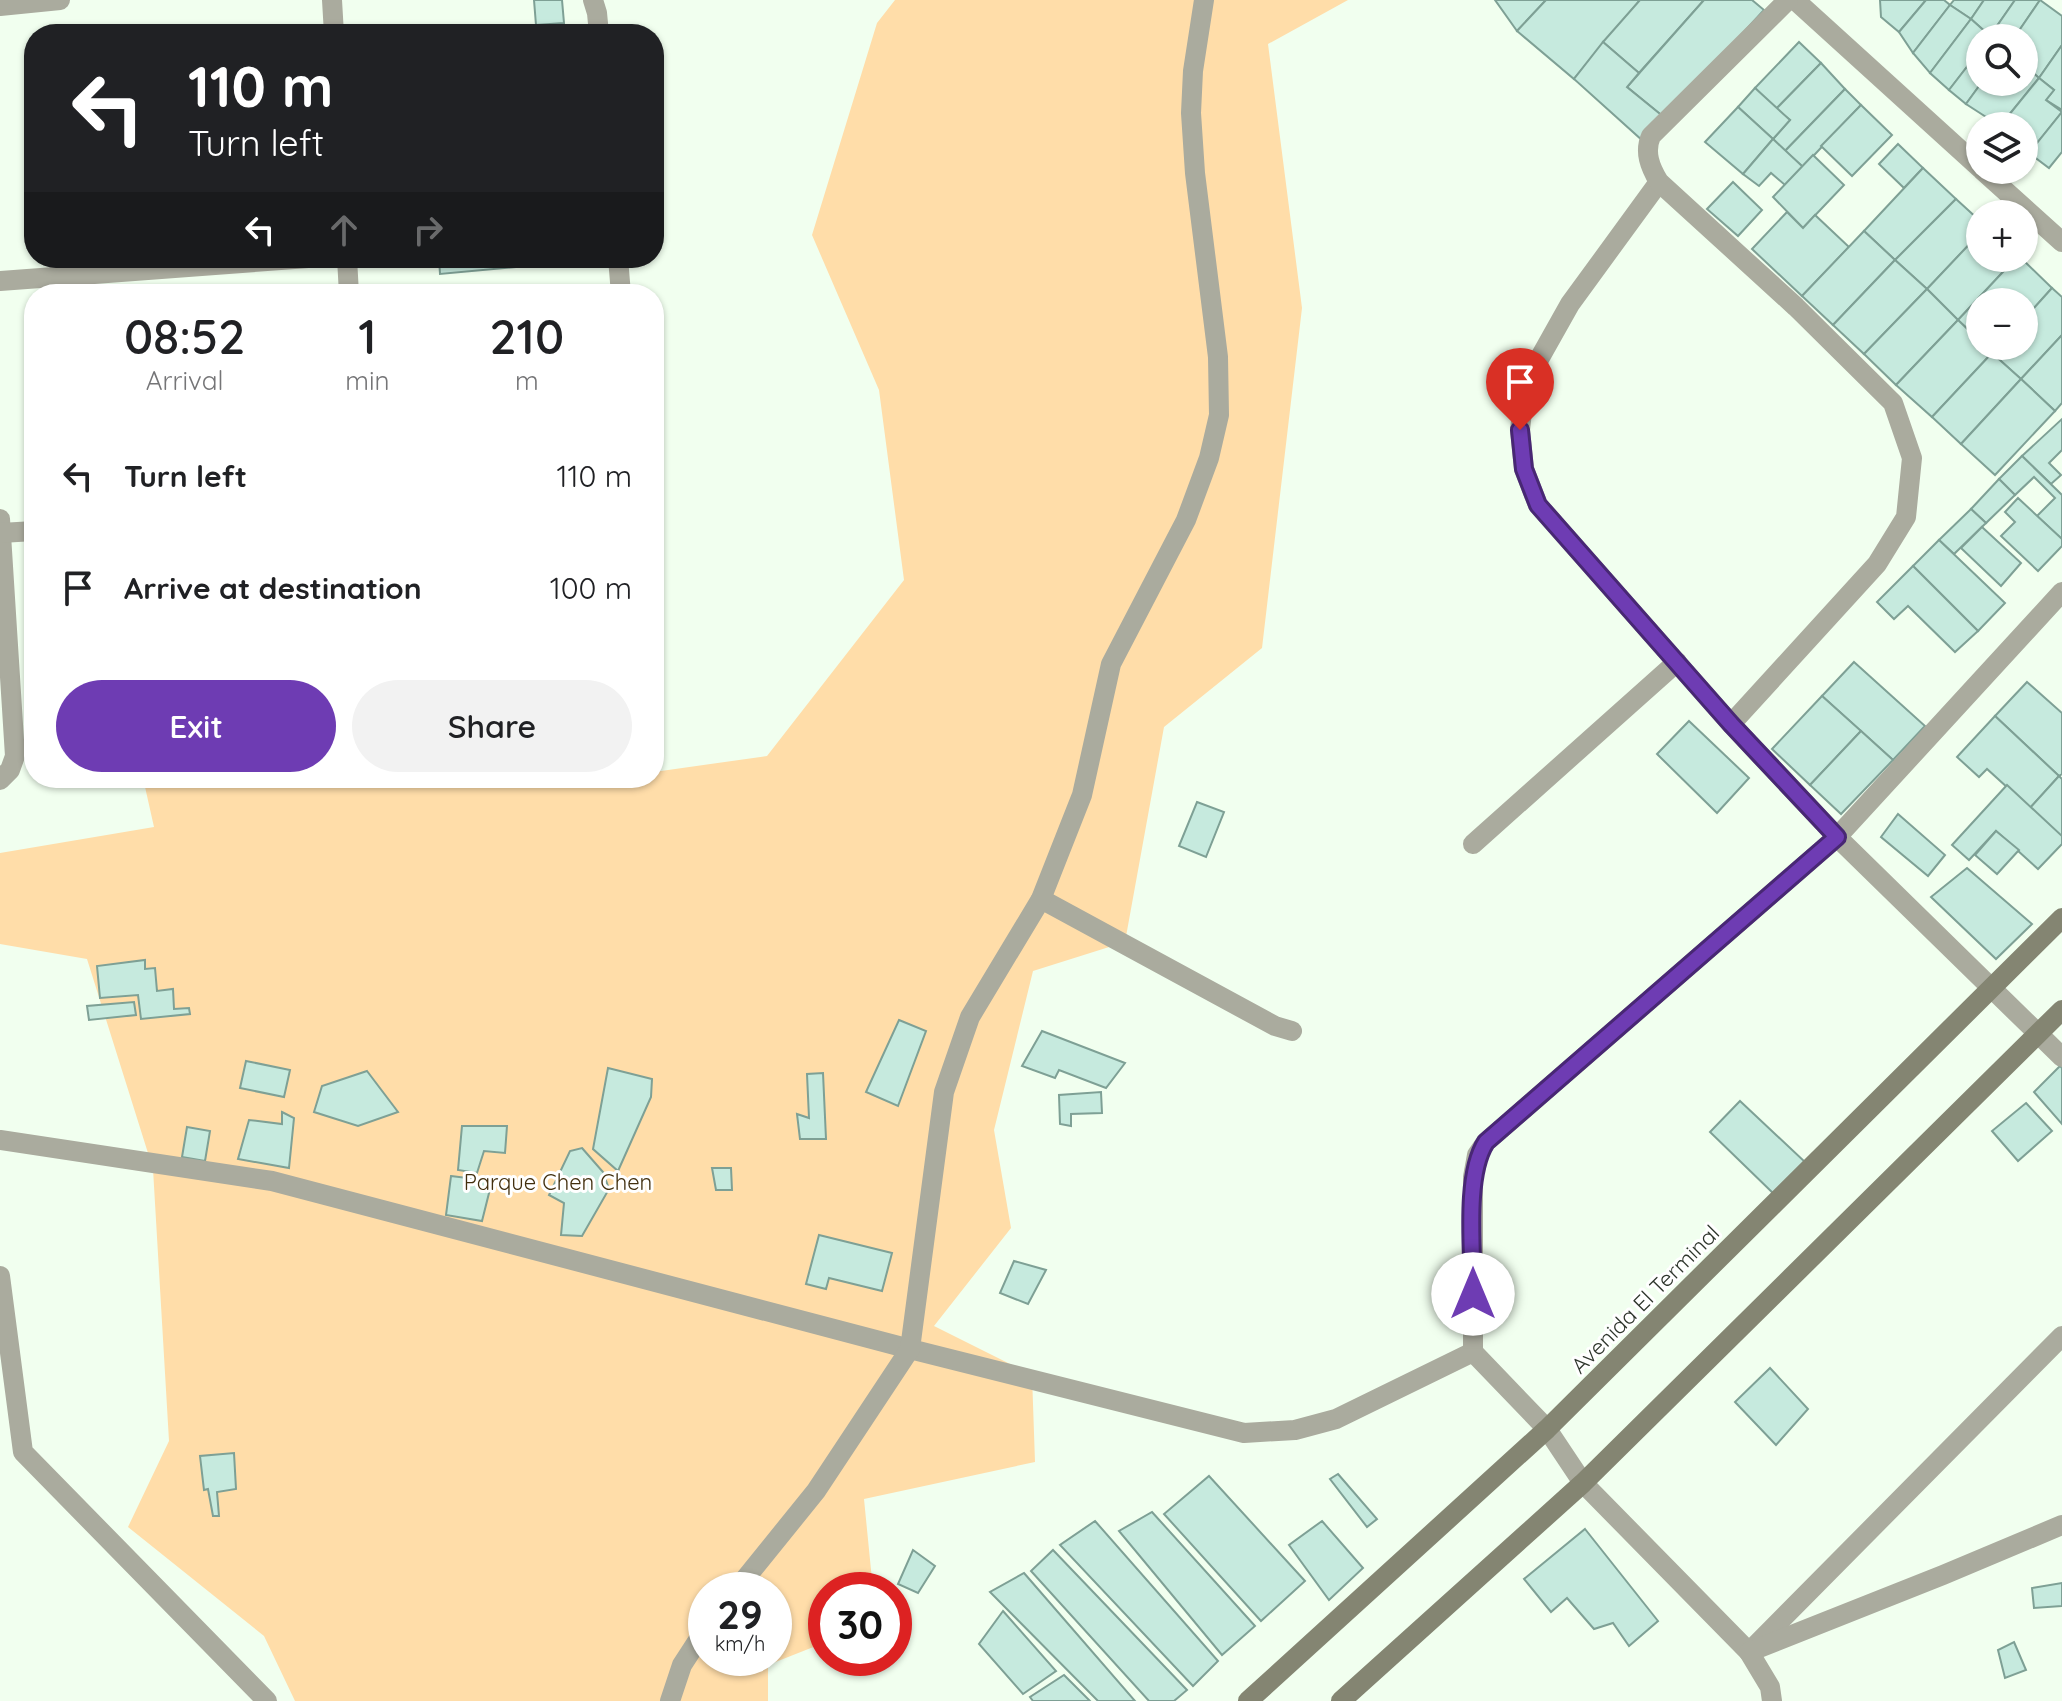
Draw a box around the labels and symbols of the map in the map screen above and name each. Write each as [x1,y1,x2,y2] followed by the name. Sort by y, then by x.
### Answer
[1486,348,1554,430] pin
[464,1168,652,1196] park label: Parque Chen Chen
[1565,1219,1725,1379] street label: Avenida El Terminal
[1431,1252,1515,1336] position arrow
[808,1572,912,1676] speed limit sign: 30

